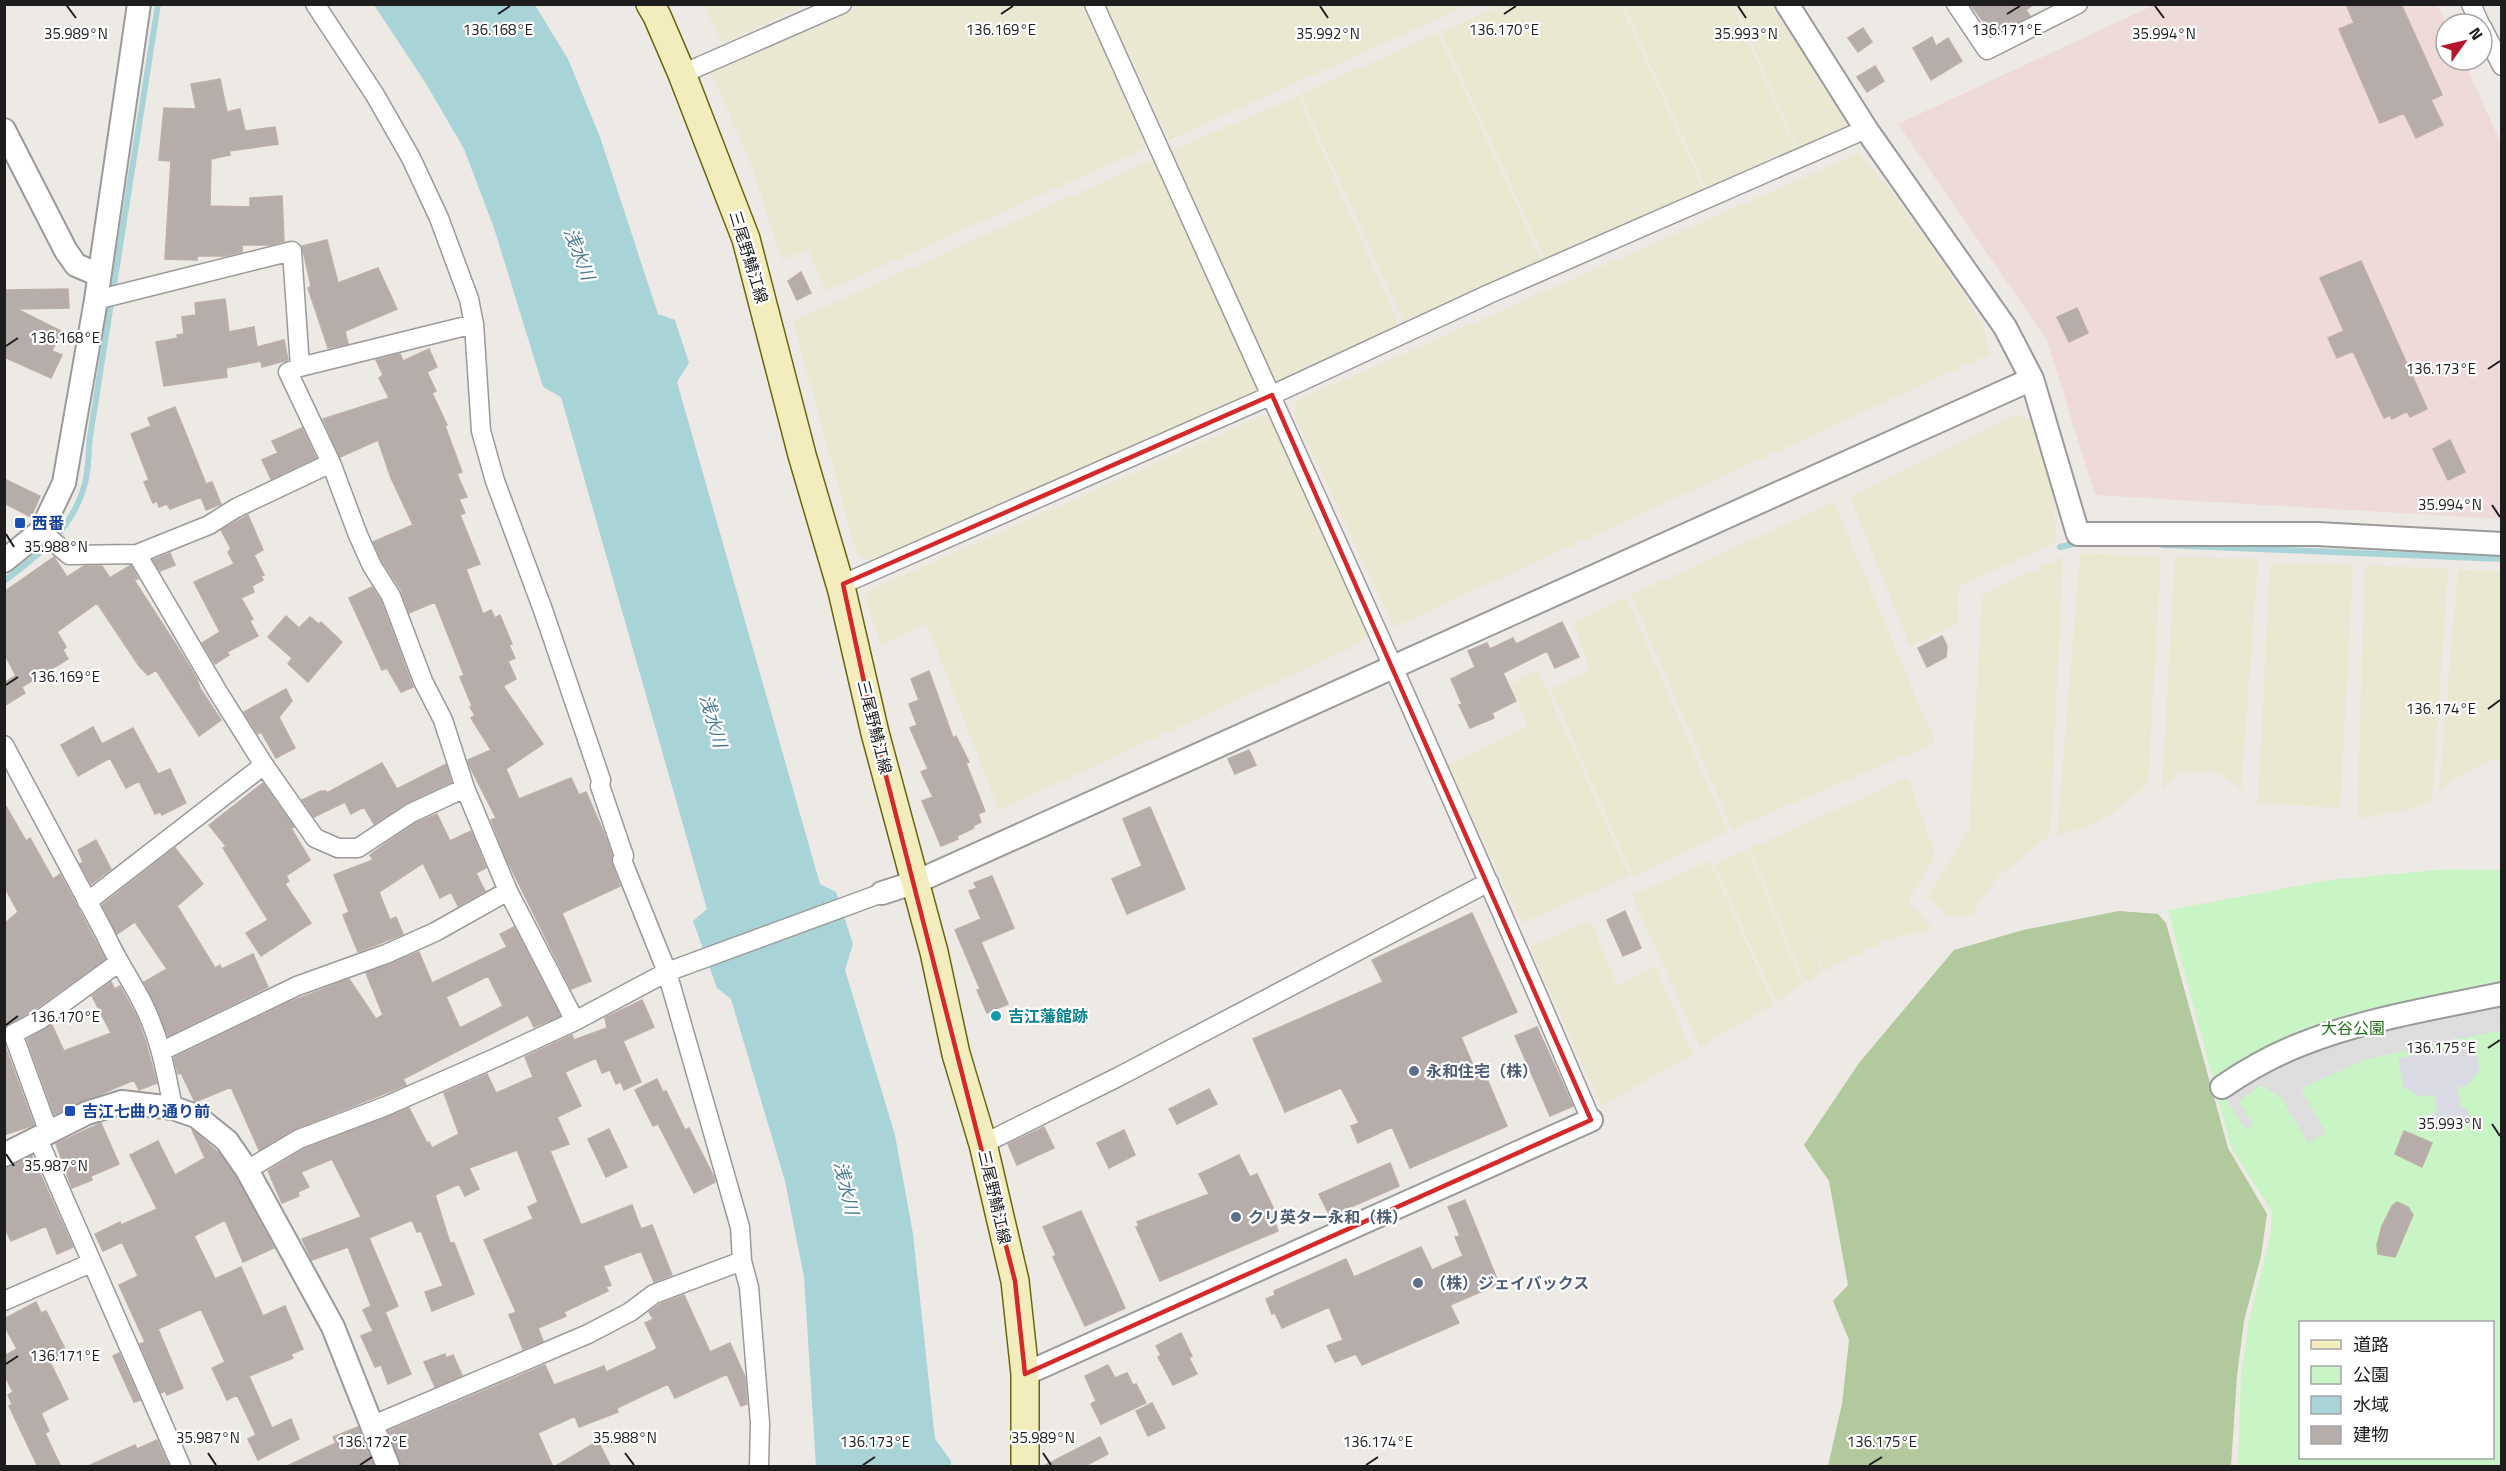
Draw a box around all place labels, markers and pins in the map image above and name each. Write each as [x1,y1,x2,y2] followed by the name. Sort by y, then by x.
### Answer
[32,511,64,535] place label: 西番
[13,516,27,530] marker: 西番
[1008,1004,1088,1028] place label: 吉江藩館跡
[989,1009,1003,1023] marker: 吉江藩館跡
[1426,1059,1538,1083] place label: 永和住宅（株）
[1407,1064,1421,1078] marker: 永和住宅（株）
[82,1099,210,1123] place label: 吉江七曲り通り前
[63,1104,77,1118] marker: 吉江七曲り通り前
[1248,1205,1408,1229] place label: クリ英ター永和（株）
[1229,1210,1243,1224] marker: クリ英ター永和（株）
[1430,1271,1589,1295] place label: （株）ジェイバックス
[1411,1276,1425,1290] marker: （株）ジェイバックス

